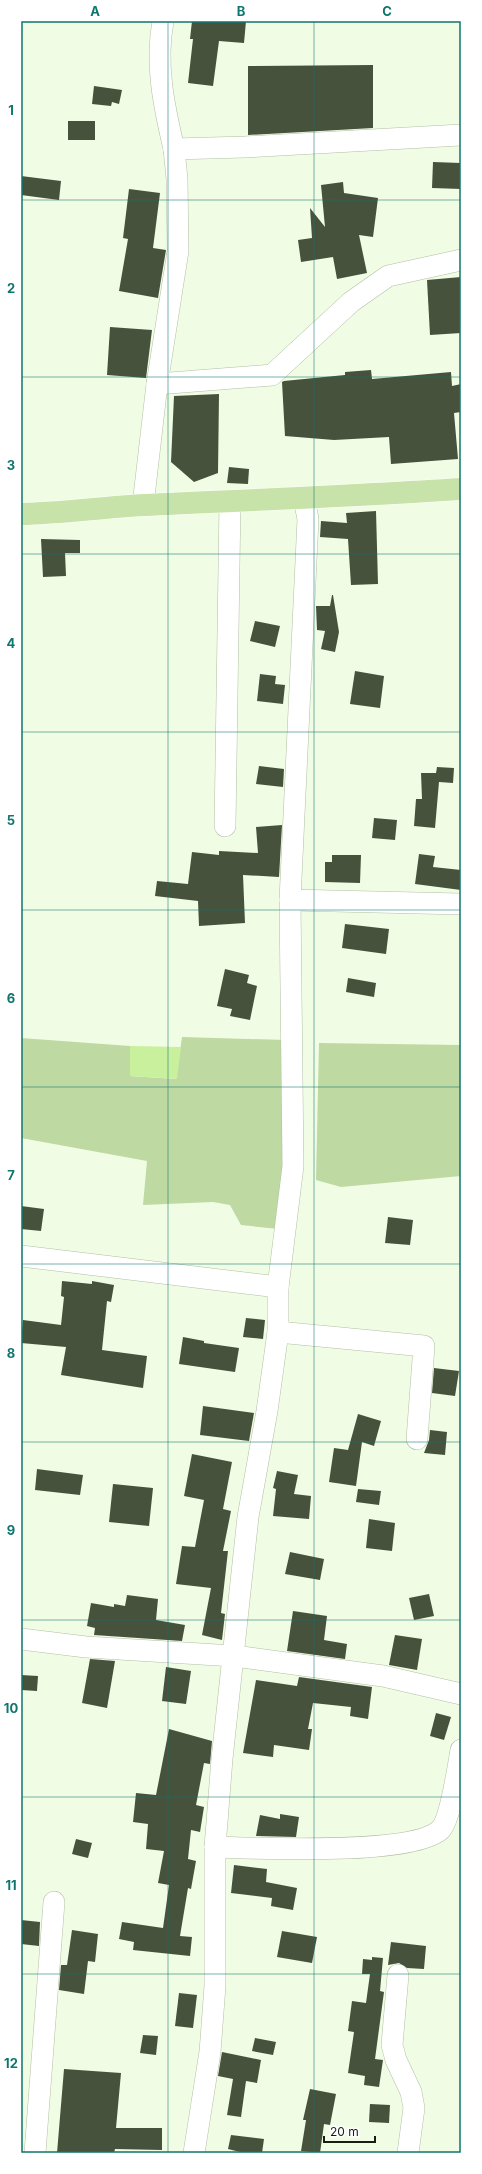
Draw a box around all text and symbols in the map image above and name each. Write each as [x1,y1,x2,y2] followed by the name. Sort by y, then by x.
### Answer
[90,3,100,19] text: A
[237,3,246,19] text: B
[382,3,392,19] text: C
[8,102,14,118] text: 1
[7,280,15,296] text: 2
[7,457,15,473] text: 3
[7,635,16,651] text: 4
[7,812,15,828] text: 5
[7,990,15,1006] text: 6
[7,1167,15,1183] text: 7
[7,1345,15,1361] text: 8
[7,1522,15,1538] text: 9
[4,1700,18,1716] text: 10
[5,1877,17,1893] text: 11
[4,2055,18,2071] text: 12
[324,2118,375,2144] scale bar
[330,2124,359,2139] text: 20 m

